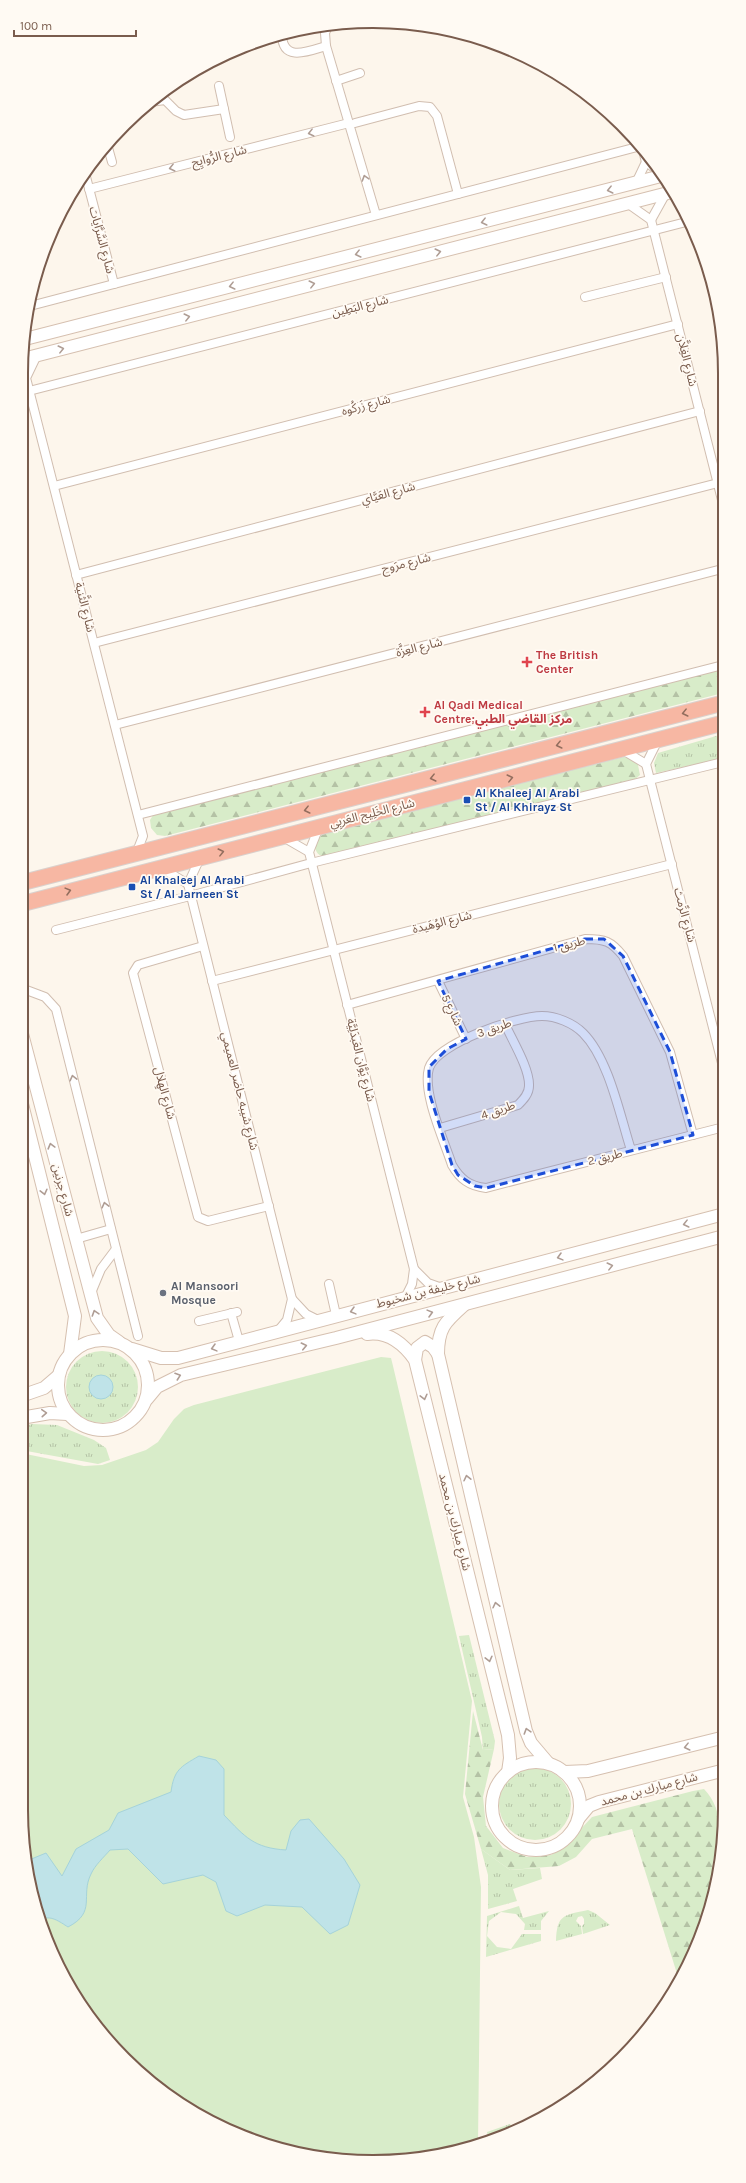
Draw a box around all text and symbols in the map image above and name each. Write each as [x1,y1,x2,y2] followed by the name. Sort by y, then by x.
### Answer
[14,12,136,38] scale bar
[20,19,52,33] text: 100 m
[308,128,315,137] one-way arrow
[190,142,249,172] street label: شارع الرُّوايِح
[169,163,176,172] one-way arrow
[361,175,370,182] one-way arrow
[607,185,613,193] one-way arrow
[84,205,118,276] street label: شارع السَّرَّايات
[481,217,488,226] one-way arrow
[435,248,442,257] one-way arrow
[355,249,362,258] one-way arrow
[229,281,236,290] one-way arrow
[309,281,316,289] one-way arrow
[330,292,390,322] street label: شارع البَطِين
[183,313,190,321] one-way arrow
[672,332,702,388] street label: شارع الغِلاَّن
[57,345,64,354] one-way arrow
[340,391,393,420] street label: شارع زَركُوه
[359,479,417,510] street label: شارع العَيَّاي
[380,550,433,578] street label: شارع مرَوح
[70,580,100,634] street label: شارع الثَّنية
[394,633,444,661] street label: شارع العِزَّة
[536,648,598,676] place label: The British Center
[521,656,533,668] marker: The British Center
[434,698,572,729] place label: Al Qadi Medical Centre;مركز القاضي الطبي
[419,706,431,718] marker: Al Qadi Medical Centre;مركز القاضي الطبي
[682,708,689,717] one-way arrow
[556,741,562,749] one-way arrow
[430,773,436,781] one-way arrow
[506,774,513,783] one-way arrow
[475,786,580,814] place label: Al Khaleej Al Arabi St / Al Khirayz St
[462,795,472,805] marker: Al Khaleej Al Arabi St / Al Khirayz St
[328,796,417,833] street label: شارع الخَلِيج العَربِي
[304,805,311,814] one-way arrow
[217,848,224,857] one-way arrow
[140,873,245,901] place label: Al Khaleej Al Arabi St / Al Jarneen St
[127,882,137,892] marker: Al Khaleej Al Arabi St / Al Jarneen St
[669,886,699,944] street label: شارع الرِّمث
[65,888,71,896] one-way arrow
[411,908,474,938] street label: شارع الوُهَيدة
[551,933,587,956] street label: طريق 1
[437,992,466,1029] street label: شارع 5
[475,1016,514,1041] street label: طريق 3
[342,1017,378,1104] street label: شارع يَوَّان العَبدَلِيَّة
[216,1030,261,1152] street label: شارع شيبه حاضر العميمي
[149,1065,179,1121] street label: شارع الهِلال
[69,1075,78,1082] one-way arrow
[479,1098,517,1123] street label: طريق 4
[48,1143,56,1150] one-way arrow
[586,1146,624,1169] street label: طريق 2
[47,1162,77,1218] street label: شارع جرنين
[39,1188,48,1195] one-way arrow
[101,1201,109,1208] one-way arrow
[683,1219,690,1228] one-way arrow
[557,1252,563,1260] one-way arrow
[606,1262,613,1271] one-way arrow
[374,1271,482,1313] street label: شارع خليفة بن شخبوط
[171,1279,239,1307] place label: Al Mansoori Mosque
[158,1288,168,1298] marker: Al Mansoori Mosque
[350,1306,356,1314] one-way arrow
[91,1309,100,1316] one-way arrow
[426,1309,433,1318] one-way arrow
[301,1342,307,1350] one-way arrow
[211,1343,218,1352] one-way arrow
[174,1373,181,1381] one-way arrow
[419,1394,428,1401] one-way arrow
[41,1409,47,1418] one-way arrow
[434,1472,474,1573] street label: شارع مبارك بن محمد
[463,1475,471,1481] one-way arrow
[493,1601,501,1608] one-way arrow
[485,1656,493,1663] one-way arrow
[523,1728,532,1735] one-way arrow
[684,1742,690,1750] one-way arrow
[599,1769,700,1811] street label: شارع مبارك بن محمد

